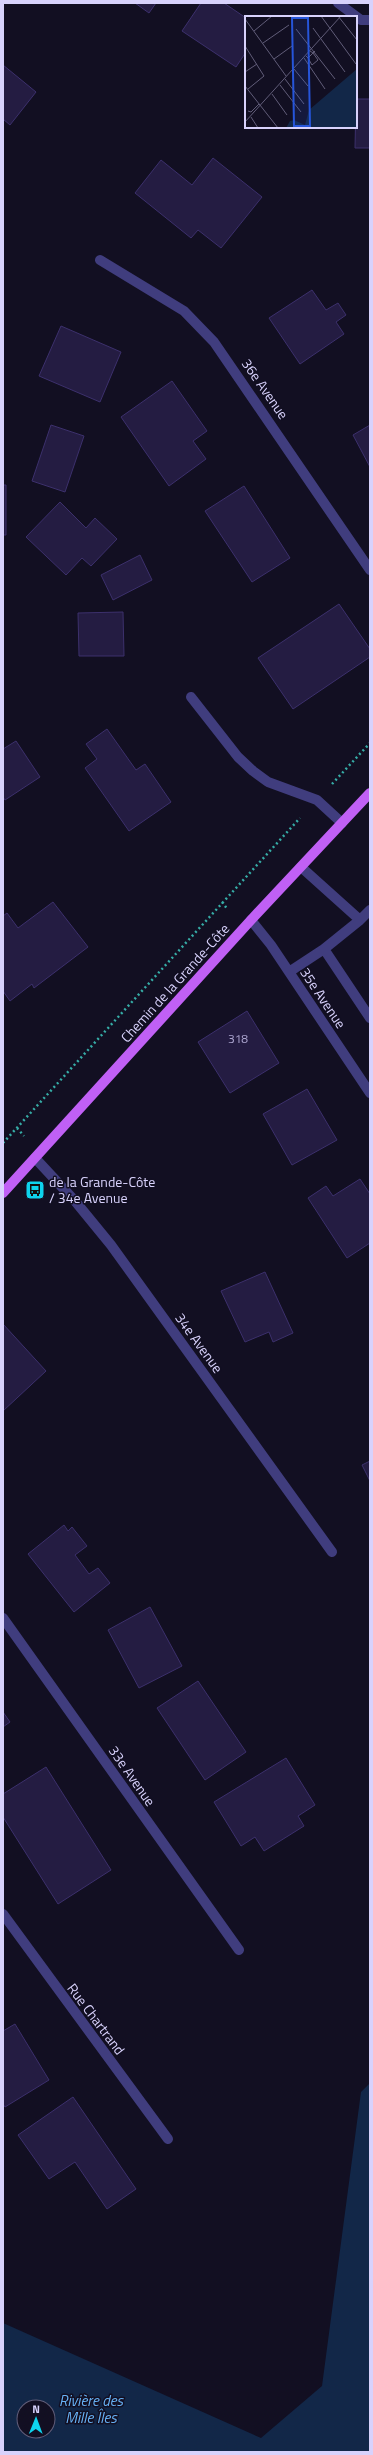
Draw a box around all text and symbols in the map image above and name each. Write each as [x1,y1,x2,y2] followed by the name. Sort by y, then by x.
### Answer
[245,16,357,128] inset map
[237,354,294,423] street label: 36e Avenue
[115,918,234,1047] street label: Chemin de la Grande-Côte
[295,963,352,1032] street label: 35e Avenue
[228,1029,248,1048] house number: 318
[49,1171,155,1208] place label: de la Grande-Côte / 34e Avenue
[24,1179,46,1201] bus stop icon: de la Grande-Côte / 34e Avenue
[170,1308,228,1377] street label: 34e Avenue
[104,1741,161,1810] street label: 33e Avenue
[62,1978,130,2059] street label: Rue Chartrand
[59,2389,125,2429] water label: Rivière des Mille Îles
[16,2399,56,2439] north arrow
[32,2401,40,2417] text: N

